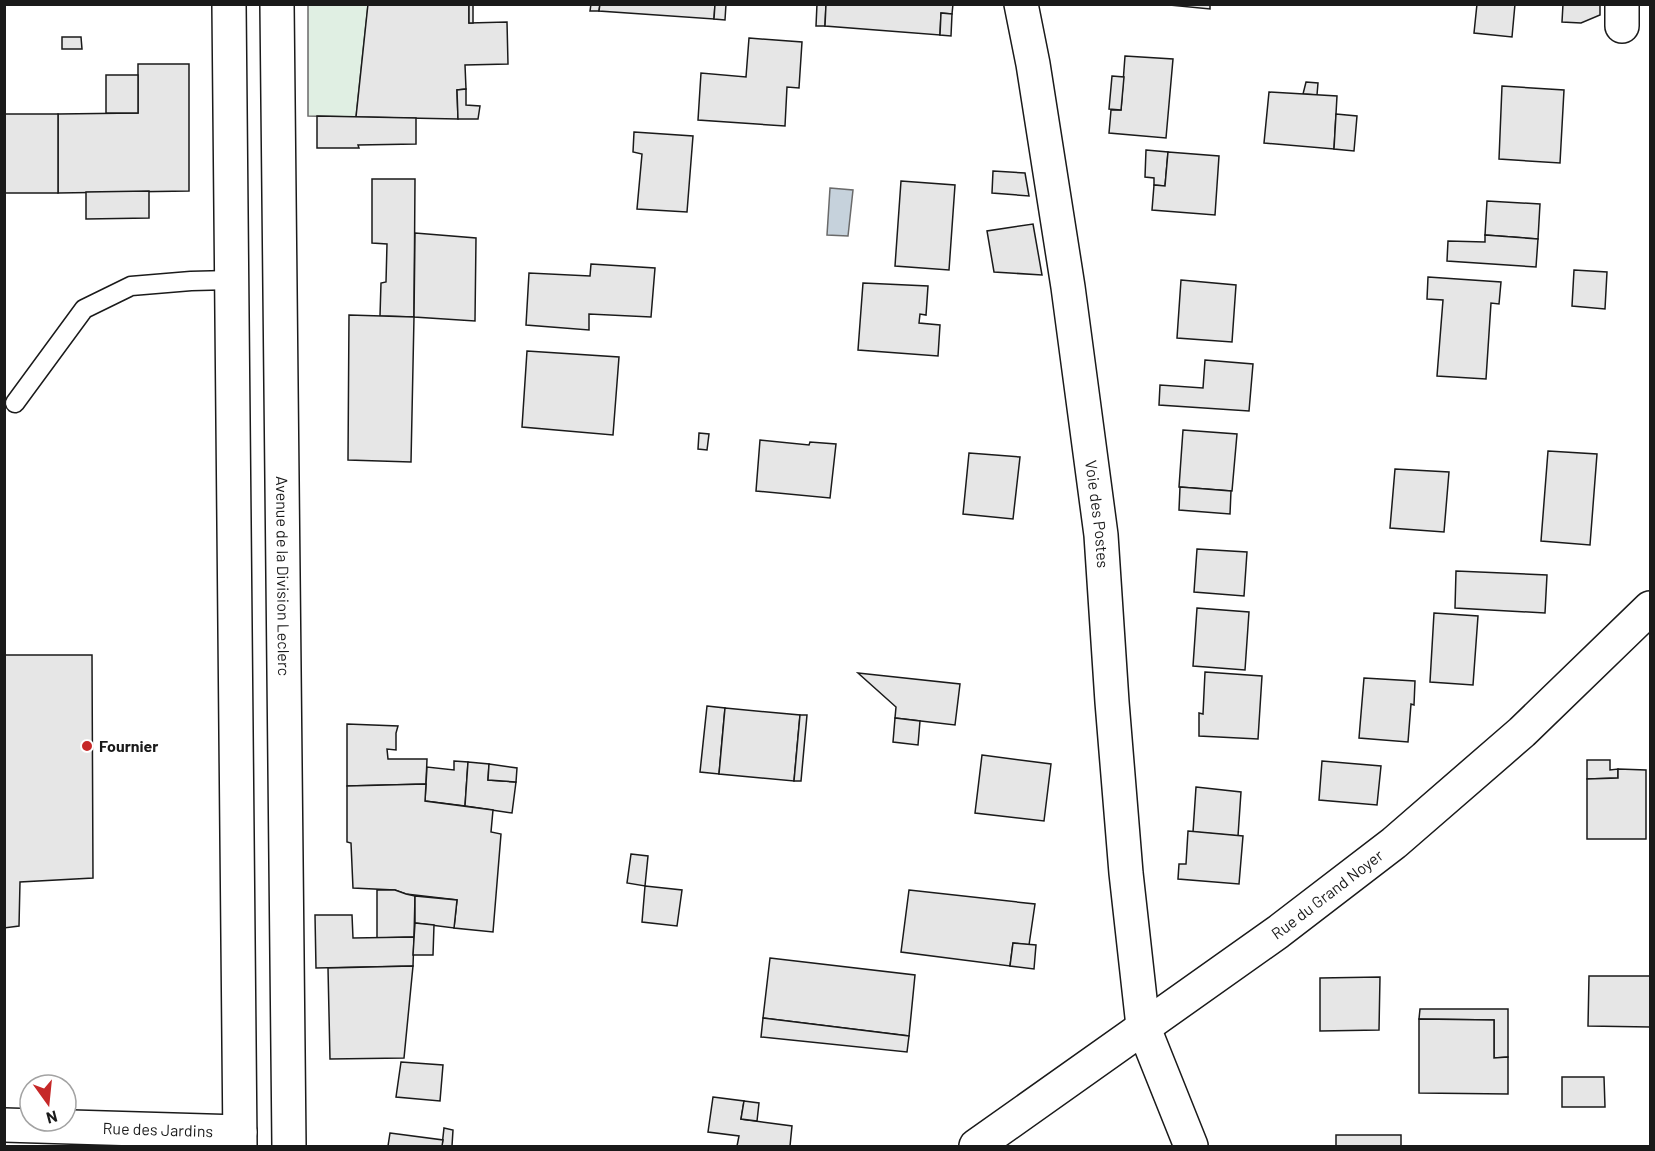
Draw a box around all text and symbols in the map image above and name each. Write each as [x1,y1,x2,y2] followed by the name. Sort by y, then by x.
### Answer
[1082,459,1113,569] street label: Voie des Postes
[273,476,294,676] street label: Avenue de la Division Leclerc
[99,736,159,755] place label: Fournier
[80,739,94,753] marker: Fournier
[1267,845,1386,943] street label: Rue du Grand Noyer
[18,1073,78,1133] north arrow
[44,1107,60,1129] text: N
[102,1118,213,1140] street label: Rue des Jardins

